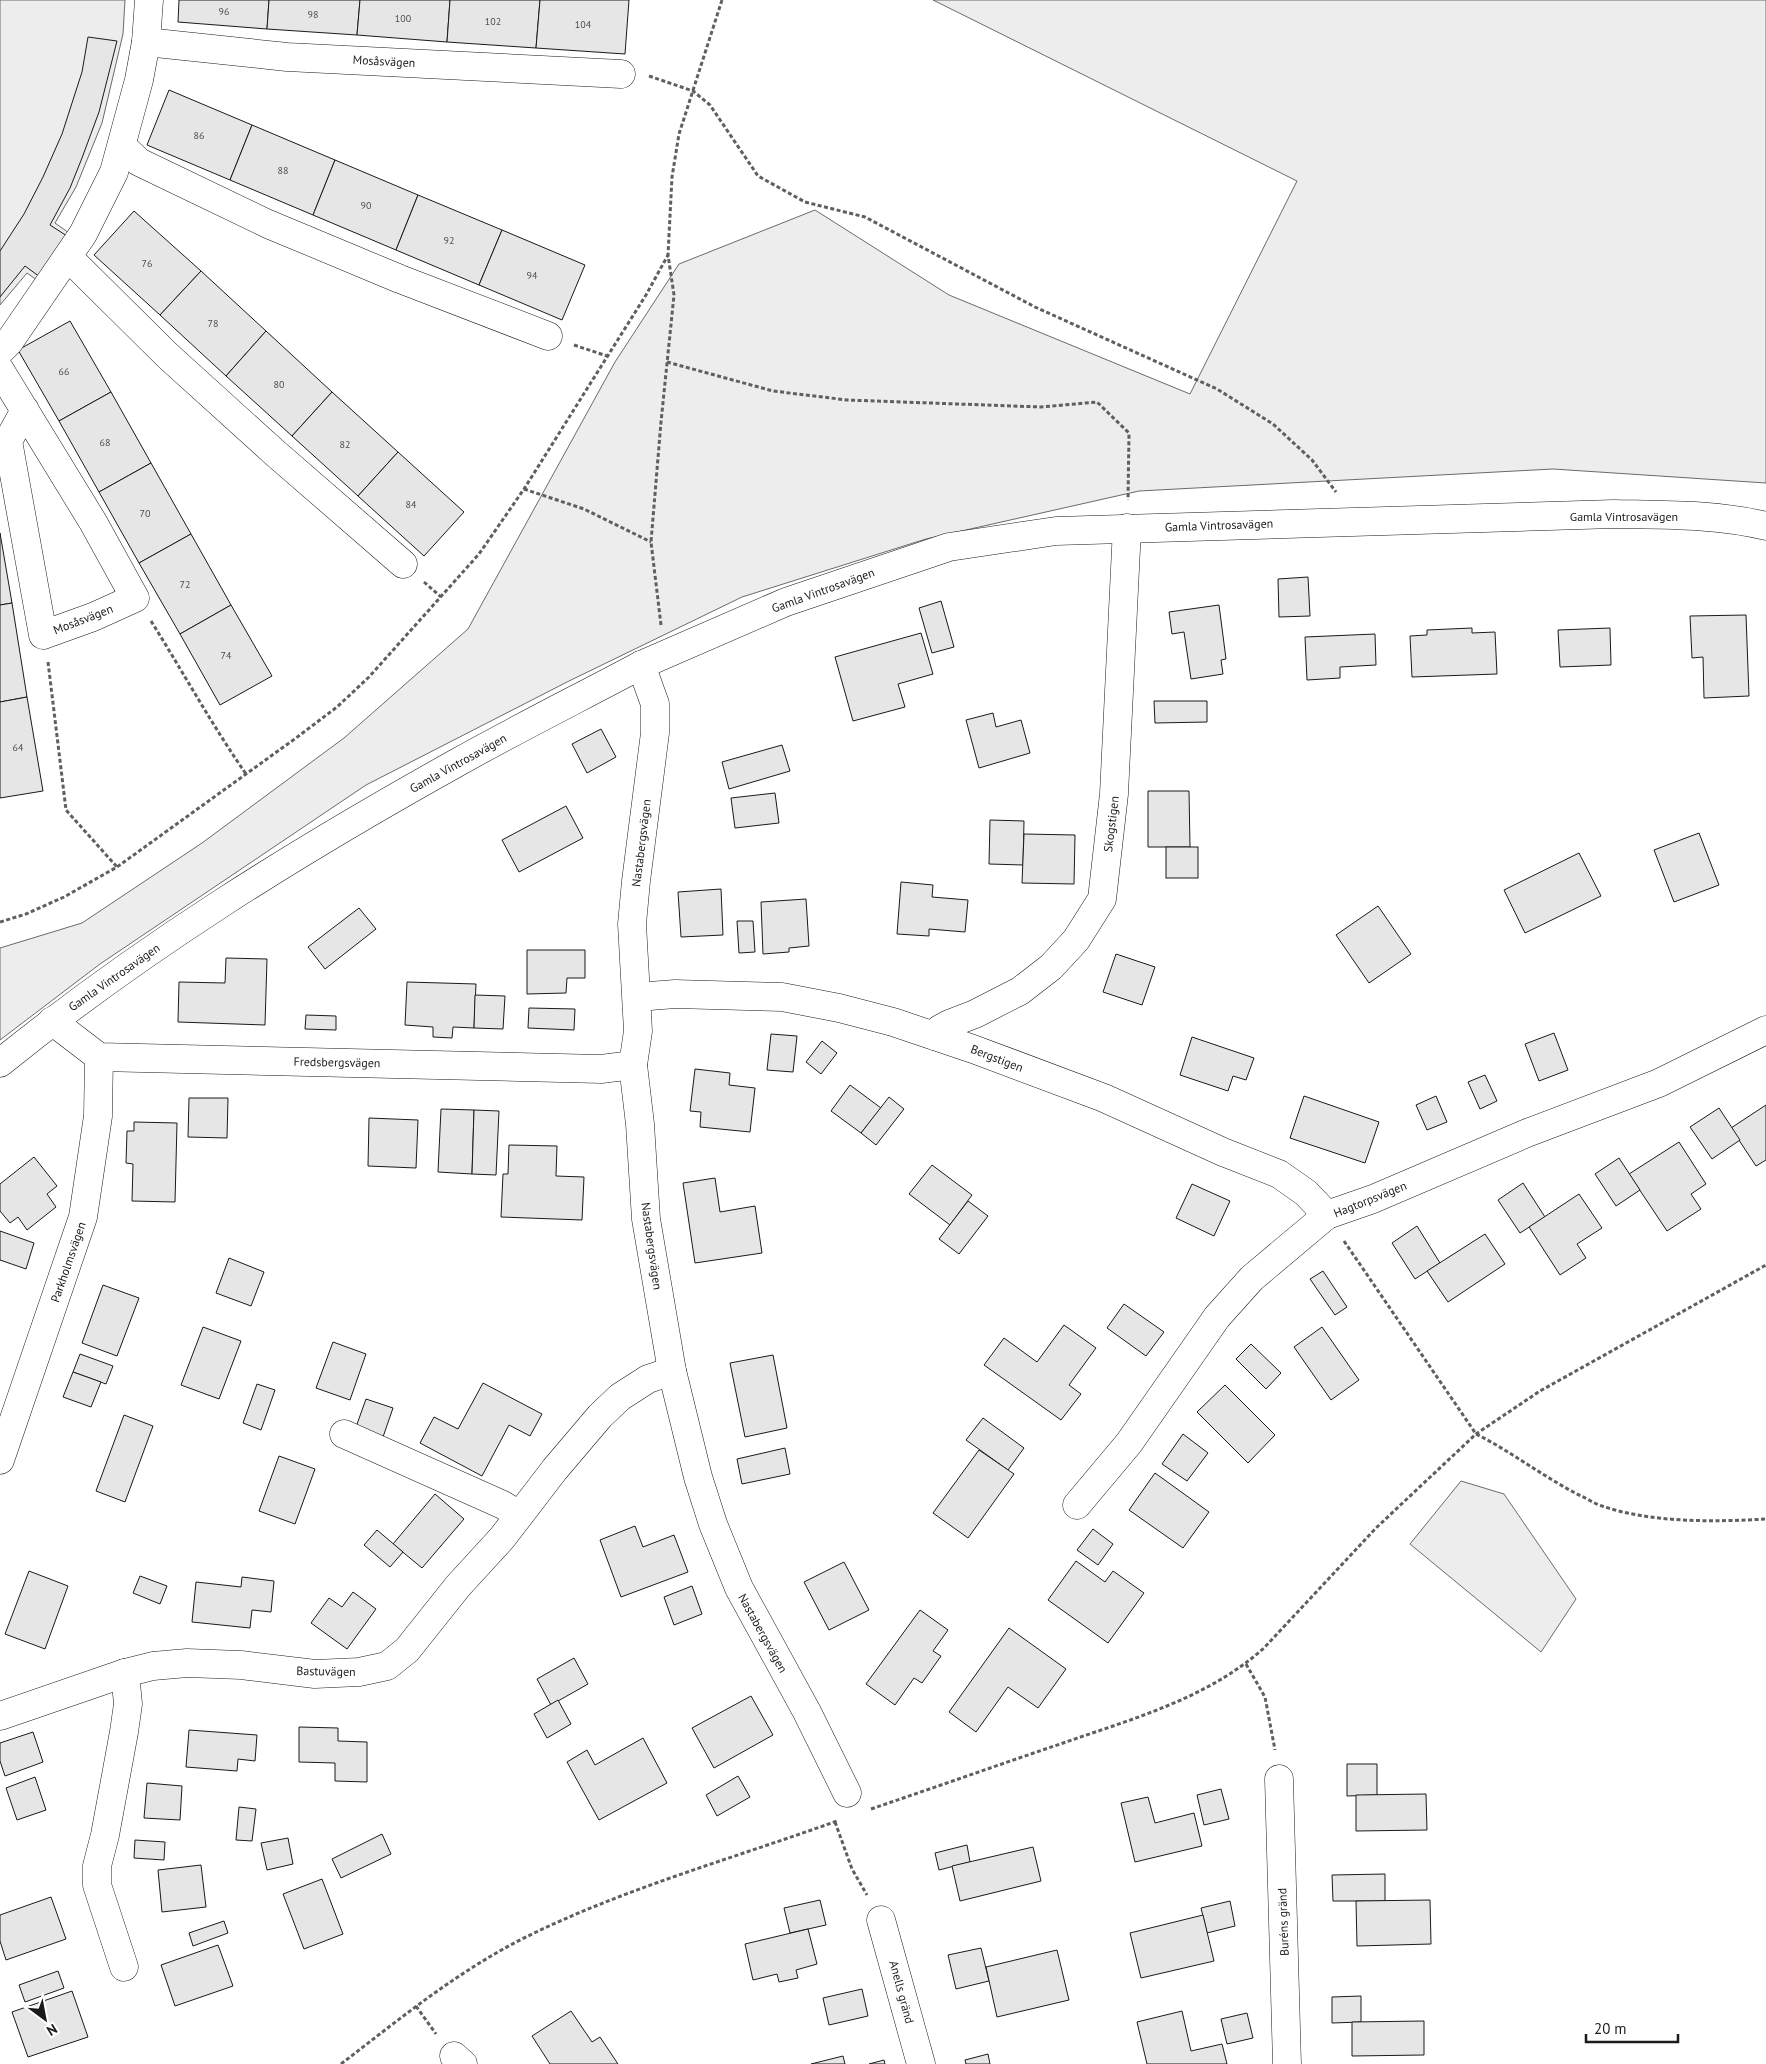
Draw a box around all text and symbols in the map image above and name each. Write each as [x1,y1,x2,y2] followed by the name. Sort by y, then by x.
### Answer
[219,5,229,18] house number: 96
[308,8,318,21] house number: 98
[395,12,412,25] house number: 100
[485,15,501,28] house number: 102
[575,18,592,31] house number: 104
[352,52,416,70] street label: Mosåsvägen
[194,129,204,142] house number: 86
[278,164,288,177] house number: 88
[361,199,372,212] house number: 90
[444,234,454,247] house number: 92
[142,257,152,270] house number: 76
[527,269,538,282] house number: 94
[208,317,218,330] house number: 78
[59,365,69,378] house number: 66
[274,378,285,391] house number: 80
[100,436,110,449] house number: 68
[340,438,350,451] house number: 82
[406,498,417,511] house number: 84
[140,507,151,520] house number: 70
[1570,509,1678,524] street label: Gamla Vintrosavägen
[1165,516,1273,534] street label: Gamla Vintrosavägen
[770,564,876,616] street label: Gamla Vintrosavägen
[180,578,190,591] house number: 72
[51,601,115,637] street label: Mosåsvägen
[221,649,232,662] house number: 74
[407,730,509,796] street label: Gamla Vintrosavägen
[13,741,24,754] house number: 64
[1100,795,1122,853] street label: Skogstigen
[628,798,654,888] street label: Nastabergsvägen
[65,940,163,1014] street label: Gamla Vintrosavägen
[969,1041,1025,1075] street label: Bergstigen
[293,1054,381,1070] street label: Fredsbergsvägen
[1331,1178,1409,1220] street label: Hagtorpsvägen
[638,1201,666,1291] street label: Nastabergsvägen
[47,1220,89,1304] street label: Parkholmsvägen
[735,1591,791,1675] street label: Nastabergsvägen
[296,1663,356,1679] street label: Bastuvägen
[1274,1888,1292,1956] street label: Buréns gränd
[886,1959,918,2025] street label: Anells gränd
[20,1994,70,2044] north arrow
[1586,2012,1678,2044] scale bar
[1594,2019,1627,2038] text: 20 m
[43,2020,61,2040] text: N

